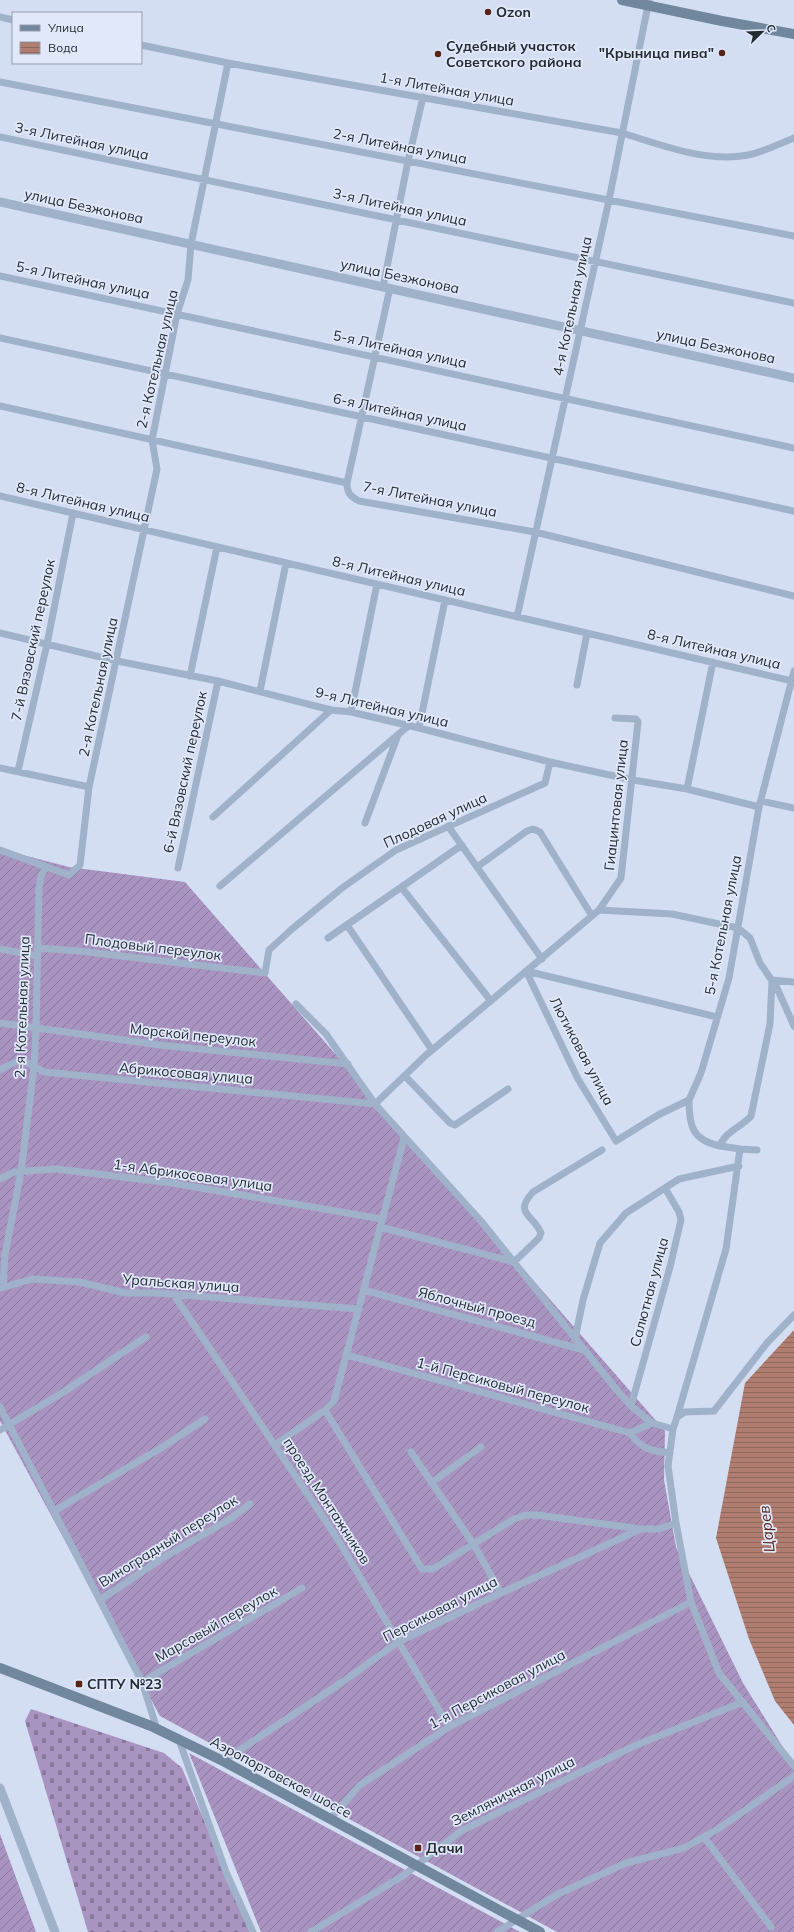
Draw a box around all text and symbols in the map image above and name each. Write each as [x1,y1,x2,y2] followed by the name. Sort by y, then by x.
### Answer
[496,3,531,21] place label: Ozon
[483,7,493,17] marker: Ozon
[12,12,142,64] legend
[742,12,782,52] north arrow
[47,20,84,35] text: Улица
[763,22,779,35] text: С
[446,37,582,71] place label: Судебный участок Советского района
[48,40,78,55] text: Вода
[599,44,714,62] place label: "Крыница пива"
[717,48,727,58] marker: "Крыница пива"
[433,49,443,59] marker: Судебный участок Советского района
[378,68,516,110] street label: 1-я Литейная улица
[14,118,150,164] street label: 3-я Литейная улица
[331,124,469,168] street label: 2-я Литейная улица
[332,184,468,230] street label: 3-я Литейная улица
[23,185,145,227] street label: улица Безжонова
[548,235,596,377] street label: 4-я Котельная улица
[339,255,461,297] street label: улица Безжонова
[15,257,151,303] street label: 5-я Литейная улица
[132,288,182,430] street label: 2-я Котельная улица
[655,325,777,367] street label: улица Безжонова
[332,326,468,372] street label: 5-я Литейная улица
[332,389,468,435] street label: 6-я Литейная улица
[361,477,499,521] street label: 7-я Литейная улица
[15,478,151,526] street label: 8-я Литейная улица
[331,552,467,600] street label: 8-я Литейная улица
[7,557,59,723] street label: 7-й Вязовский переулок
[74,616,122,758] street label: 2-я Котельная улица
[646,625,782,673] street label: 8-я Литейная улица
[314,683,450,731] street label: 9-я Литейная улица
[159,689,211,855] street label: 6-й Вязовский переулок
[600,739,632,871] street label: Гиацинтовая улица
[380,788,490,852] street label: Плодовая улица
[701,854,745,996] street label: 5-я Котельная улица
[84,930,223,964] street label: Плодовый переулок
[11,936,33,1078] street label: 2-я Котельная улица
[546,994,618,1108] street label: Лютиковая улица
[129,1019,257,1051] street label: Морской переулок
[118,1058,254,1088] street label: Абрикосовая улица
[112,1155,274,1195] street label: 1-я Абрикосовая улица
[626,1235,672,1349] street label: Салютная улица
[121,1270,240,1296] street label: Уральская улица
[416,1283,538,1331] street label: Яблочный проезд
[415,1353,592,1417] street label: 1-й Персиковый переулок
[279,1434,375,1568] street label: проезд Монтажников
[95,1491,241,1591] street label: Виноградный переулок
[754,1505,779,1554] water label: Царев
[380,1572,500,1646] street label: Персиковая улица
[152,1582,281,1666] street label: Марсовый переулок
[426,1645,568,1733] street label: 1-я Персиковая улица
[87,1675,162,1693] place label: СПТУ №23
[74,1679,84,1689] marker: СПТУ №23
[207,1732,355,1822] street label: Аэропортовское шоссе
[448,1752,578,1830] street label: Земляничная улица
[426,1839,463,1857] place label: Дачи
[413,1843,423,1853] marker: Дачи

